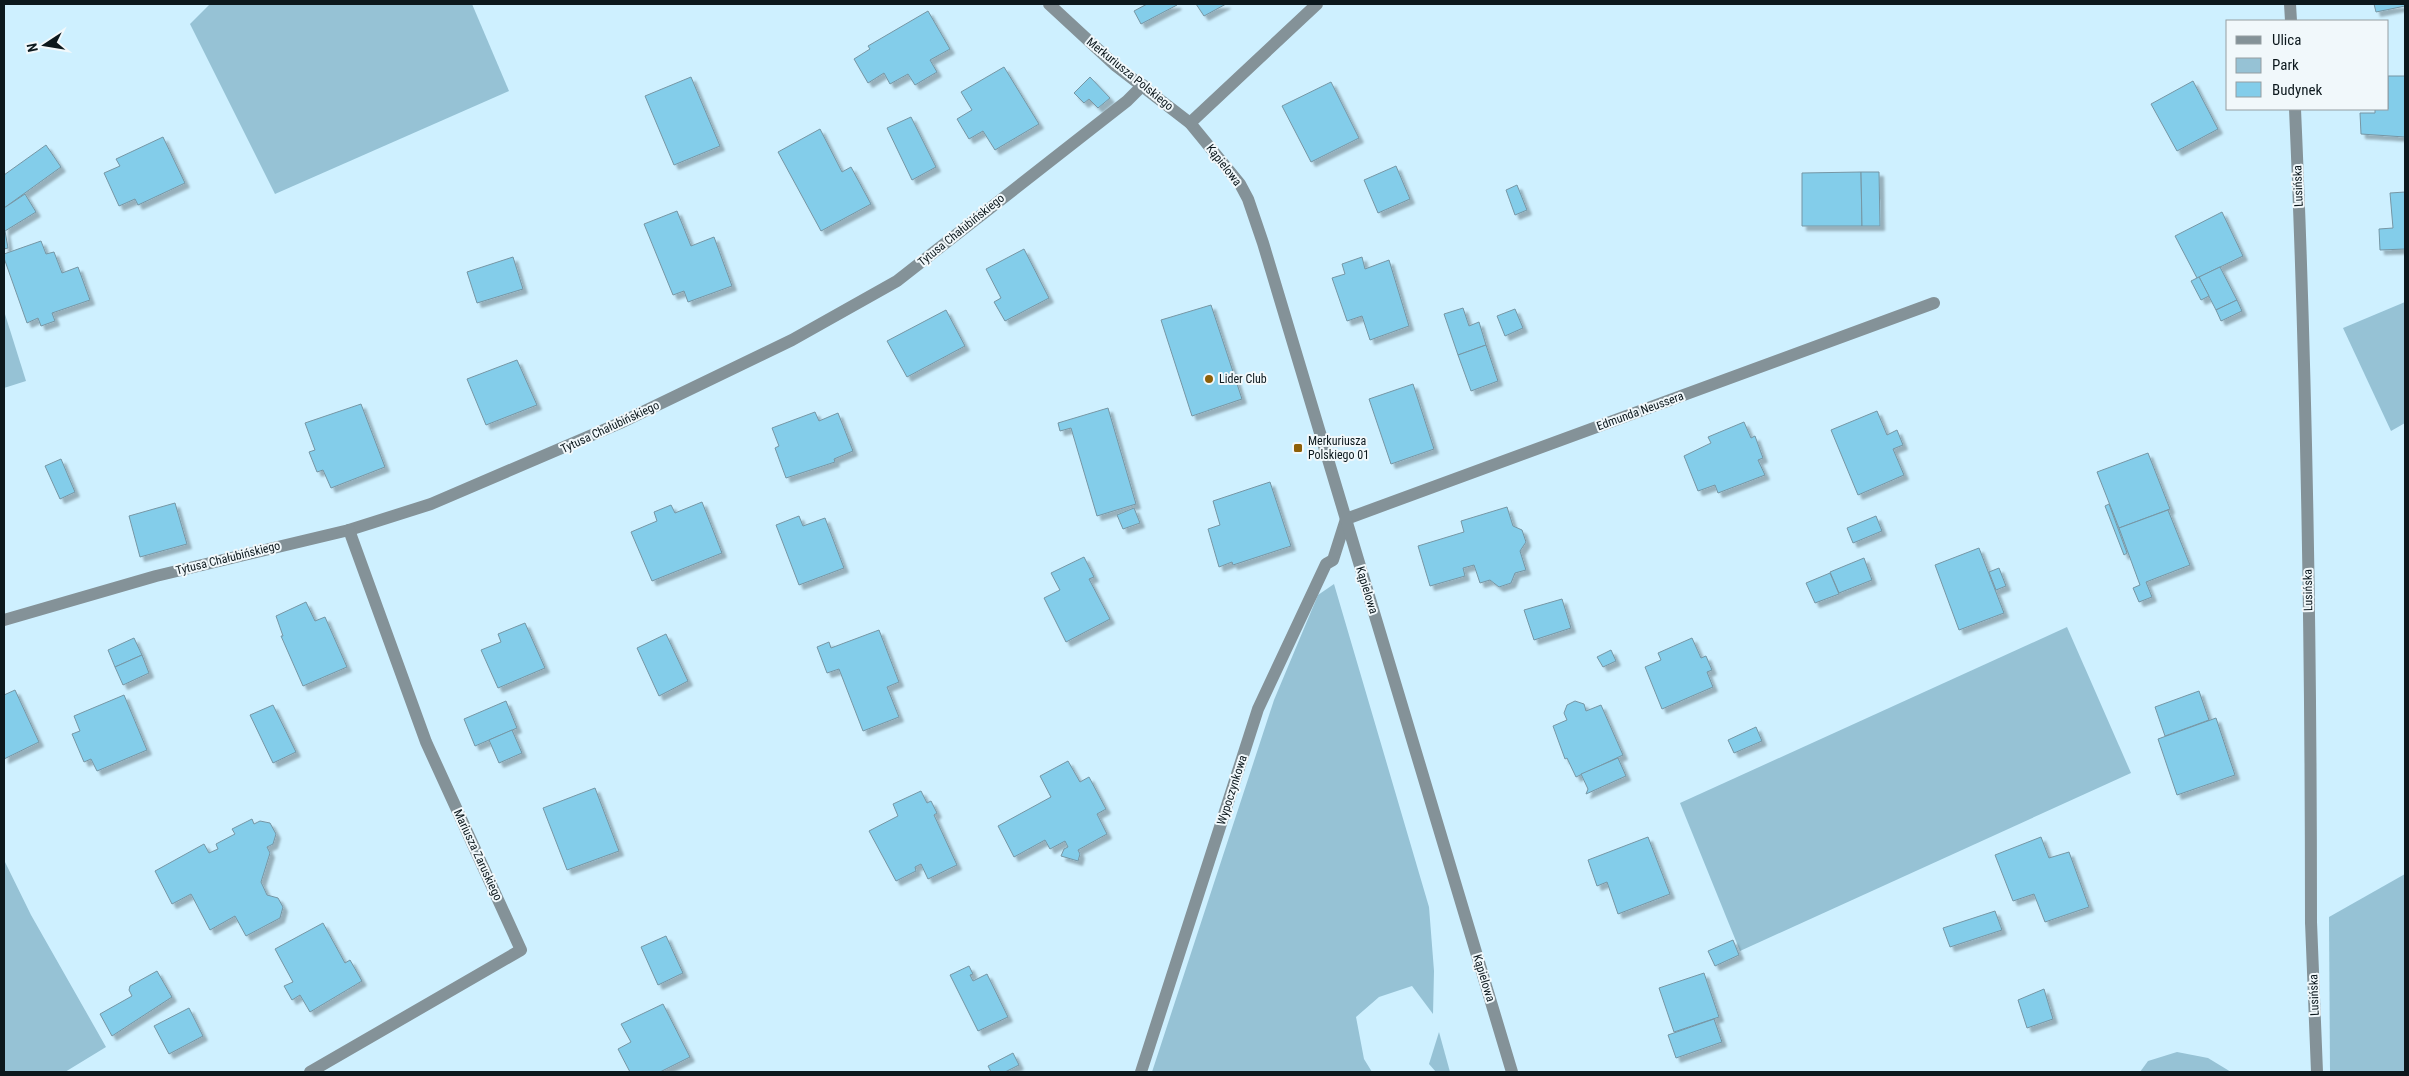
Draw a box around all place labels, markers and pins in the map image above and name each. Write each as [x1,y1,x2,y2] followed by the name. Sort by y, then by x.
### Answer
[1219,372,1267,386] place label: Lider Club
[1203,373,1215,385] marker: Lider Club
[1308,434,1369,462] place label: Merkuriusza Polskiego 01
[1292,442,1304,454] marker: Merkuriusza Polskiego 01

